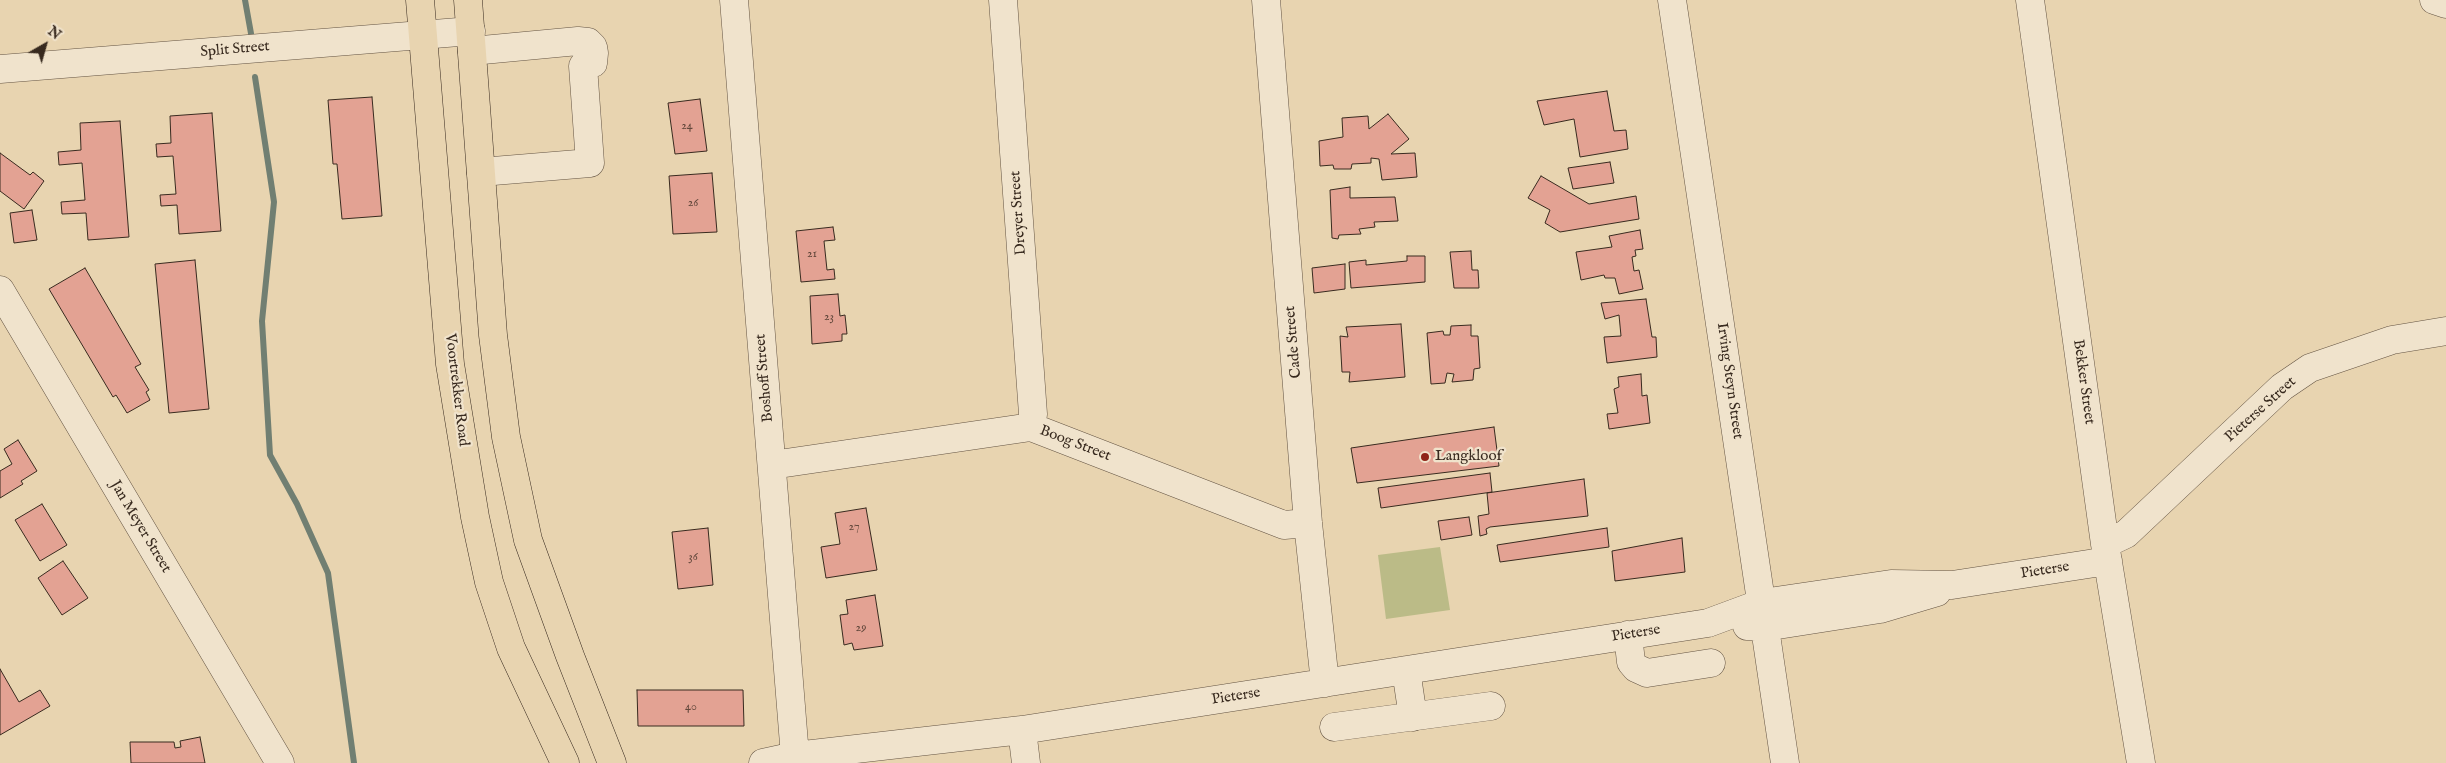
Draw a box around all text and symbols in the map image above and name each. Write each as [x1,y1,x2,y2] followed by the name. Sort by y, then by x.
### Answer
[20,20,70,70] north arrow
[44,22,65,44] text: N
[200,38,270,62] street label: Split Street
[681,120,693,134] house number: 24
[1007,170,1031,256] street label: Dreyer Street
[688,197,698,211] house number: 26
[807,248,817,262] house number: 21
[1282,305,1306,379] street label: Cade Street
[824,311,834,325] house number: 23
[1712,321,1746,441] street label: Irving Steyn Street
[440,332,472,448] street label: Voortrekker Road
[752,333,778,423] street label: Boshoff Street
[2068,338,2098,426] street label: Bekker Street
[2222,373,2300,447] street label: Pieterse Street
[1037,422,1113,466] street label: Boog Street
[1435,448,1502,466] place label: Langkloof
[1419,451,1431,463] marker: Langkloof
[105,478,175,576] street label: Jan Meyer Street
[848,521,860,535] house number: 27
[688,551,698,565] house number: 36
[2019,558,2071,584] street label: Pieterse
[1610,621,1662,647] street label: Pieterse
[856,622,866,636] house number: 29
[1210,684,1262,710] street label: Pieterse
[685,701,697,715] house number: 40

